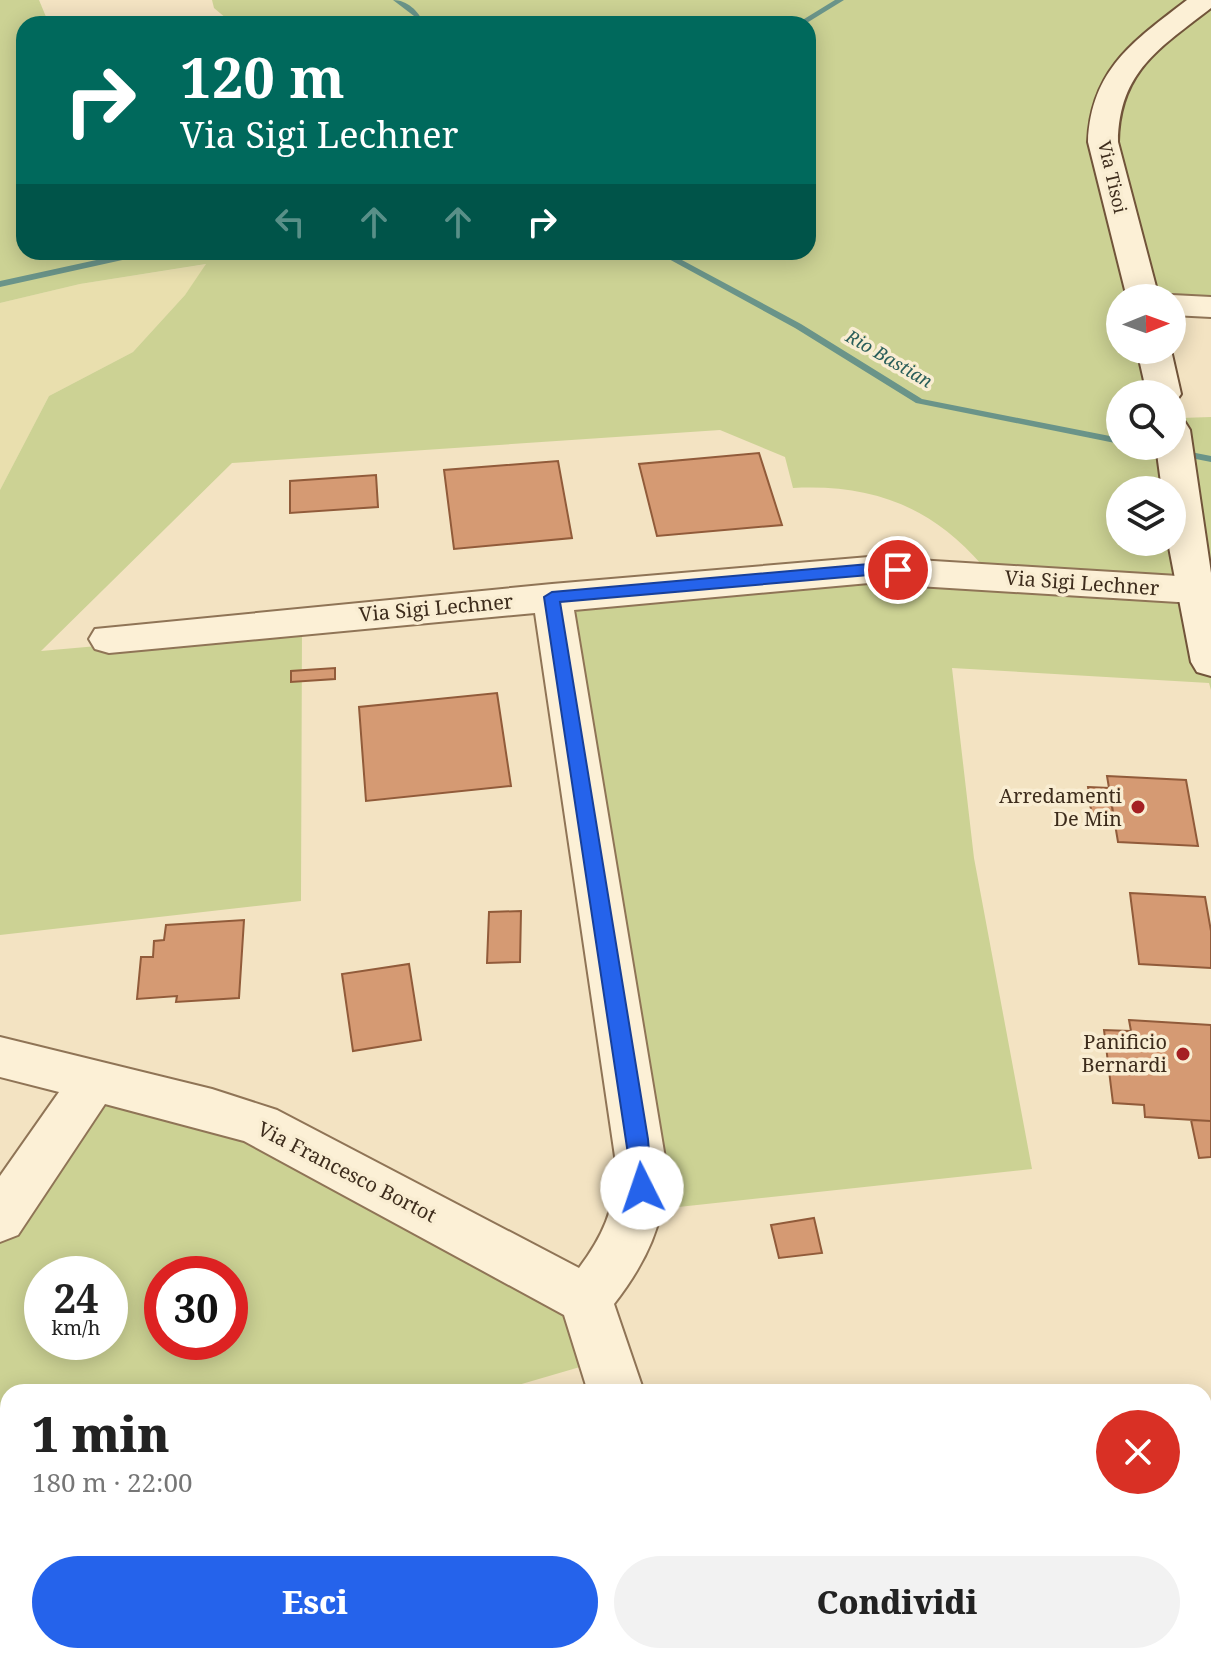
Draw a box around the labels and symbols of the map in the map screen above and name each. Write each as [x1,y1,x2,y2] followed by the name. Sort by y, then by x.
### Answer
[1093,138,1133,216] street label: Via Tisoi
[1106,284,1186,364] north arrow
[841,323,937,393] water label: Rio Bastian
[864,536,932,604] pin
[1004,564,1161,601] street label: Via Sigi Lechner
[358,587,515,628] street label: Via Sigi Lechner
[999,782,1123,832] place label: Arredamenti De Min
[1129,798,1147,816] marker: Arredamenti De Min
[1082,1028,1168,1078] place label: Panificio Bernardi
[1174,1045,1192,1063] marker: Panificio Bernardi
[253,1115,441,1228] street label: Via Francesco Bortot
[600,1146,684,1230] position arrow
[144,1256,248,1360] speed limit sign: 30

